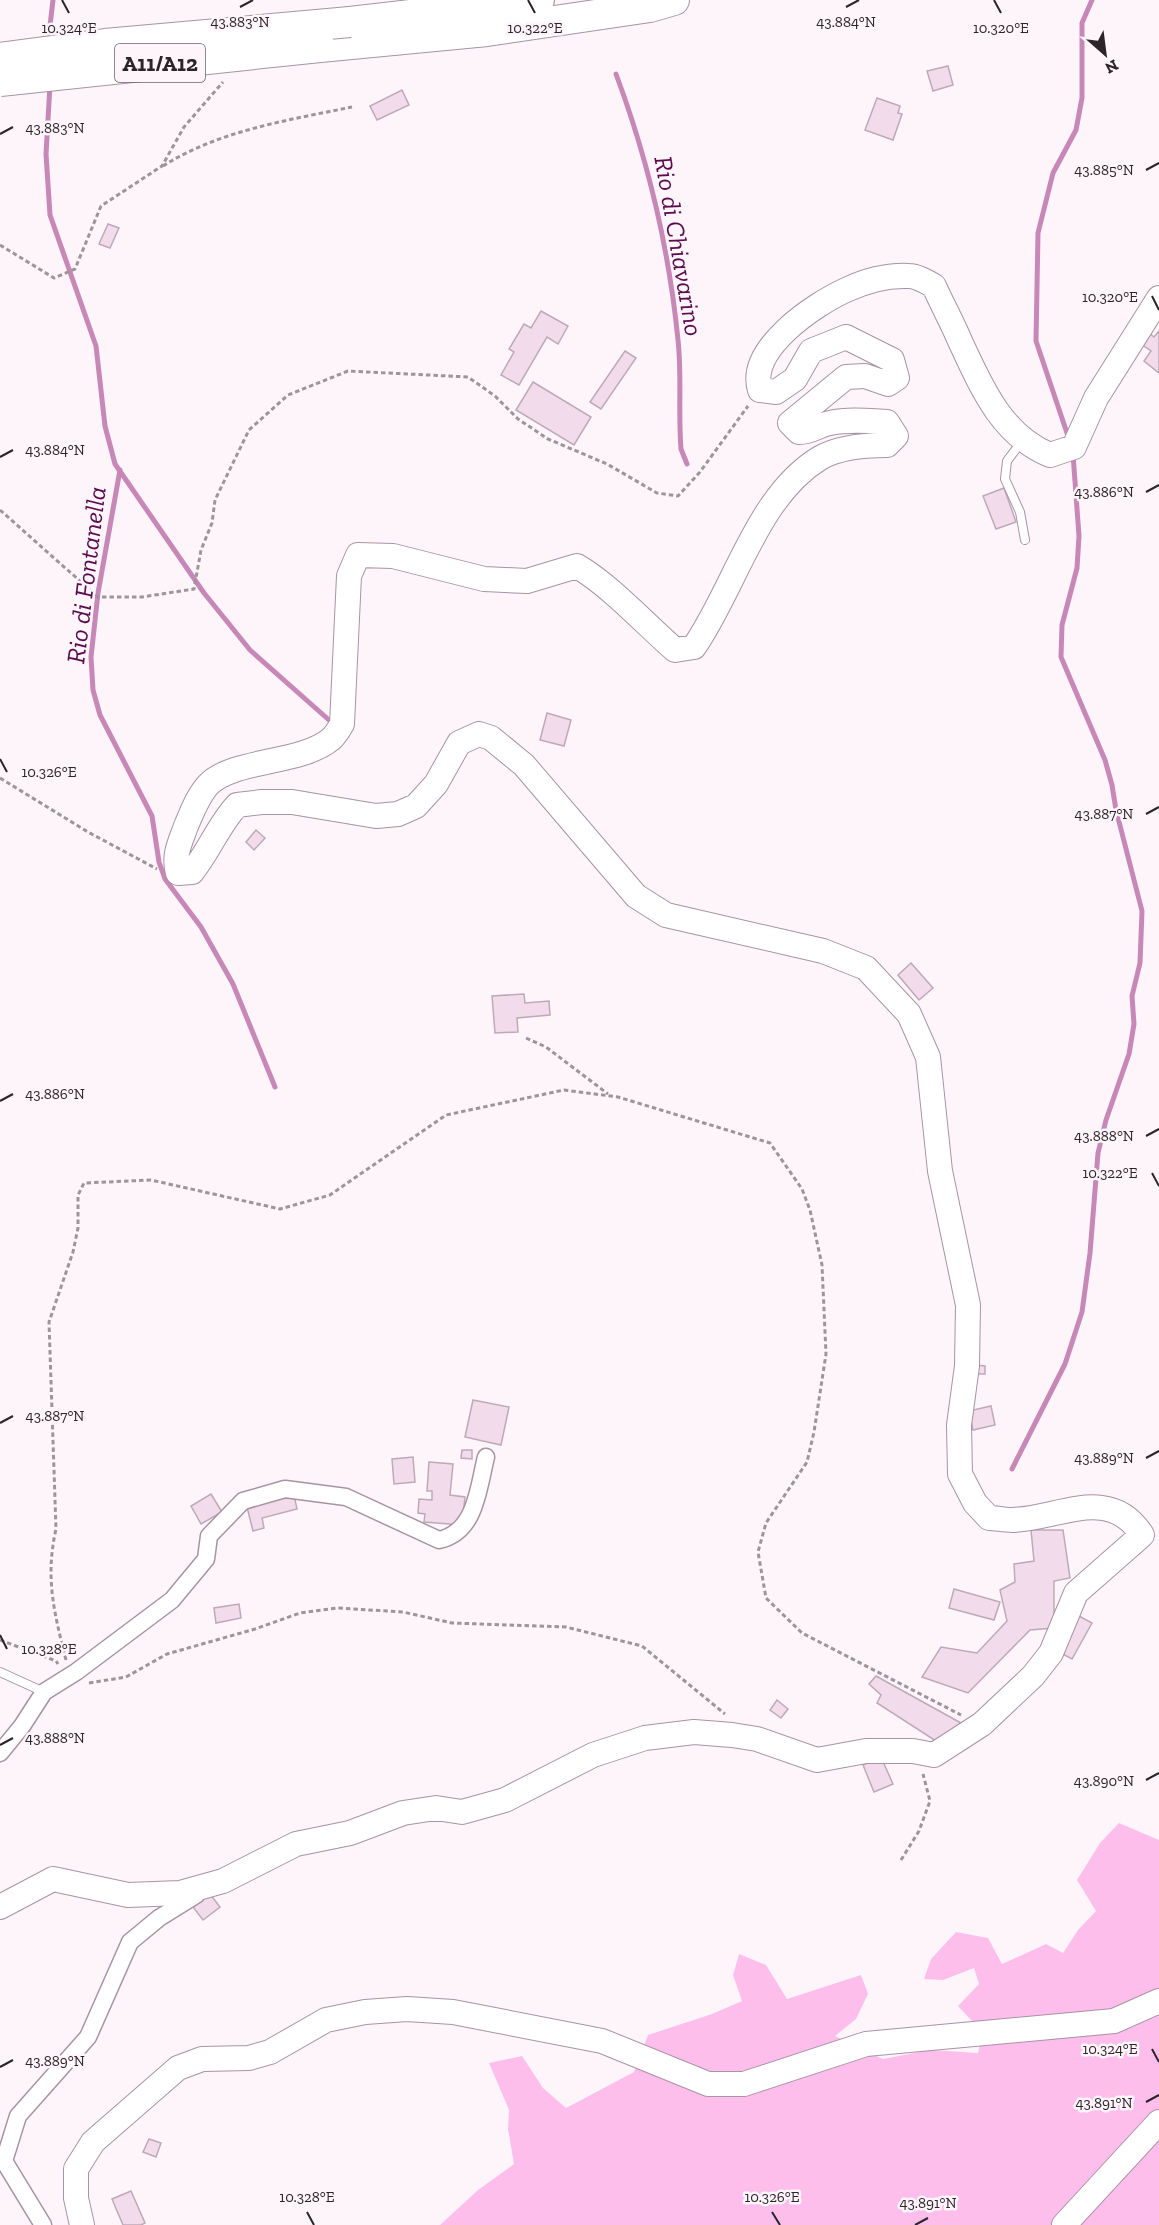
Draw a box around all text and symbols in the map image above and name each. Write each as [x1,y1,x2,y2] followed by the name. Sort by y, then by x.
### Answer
[210,13,270,31] text: 43.883°N
[816,13,876,31] text: 43.884°N
[42,19,97,37] text: 10.324°E
[508,19,563,37] text: 10.322°E
[973,19,1029,37] text: 10.320°E
[1075,24,1135,84] north arrow
[115,44,205,82] road number: A11/A12
[1102,56,1122,78] text: N
[25,119,85,137] text: 43.883°N
[647,153,711,339] water label: Rio di Chiavarino
[1074,161,1134,179] text: 43.885°N
[1082,288,1138,306] text: 10.320°E
[25,441,85,459] text: 43.884°N
[1074,483,1134,501] text: 43.886°N
[59,485,113,665] water label: Rio di Fontanella
[21,763,77,781] text: 10.326°E
[1075,805,1133,823] text: 43.887°N
[25,1085,85,1103] text: 43.886°N
[1074,1127,1134,1145] text: 43.888°N
[1083,1164,1138,1182] text: 10.322°E
[26,1407,84,1425] text: 43.887°N
[1074,1449,1134,1467] text: 43.889°N
[21,1640,77,1658] text: 10.328°E
[25,1729,85,1747] text: 43.888°N
[1074,1772,1134,1790] text: 43.890°N
[1083,2040,1138,2058] text: 10.324°E
[25,2052,85,2070] text: 43.889°N
[1075,2094,1133,2112] text: 43.891°N
[279,2188,335,2206] text: 10.328°E
[744,2188,800,2206] text: 10.326°E
[899,2194,957,2212] text: 43.891°N

